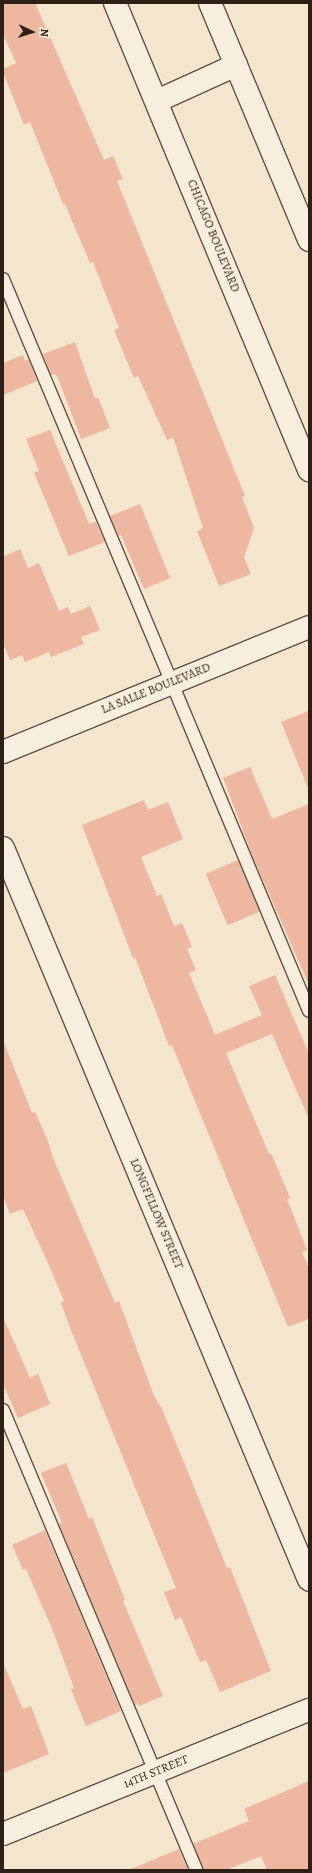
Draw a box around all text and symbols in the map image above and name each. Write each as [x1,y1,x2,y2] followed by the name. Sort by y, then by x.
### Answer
[12,12,52,52] north arrow
[37,28,52,37] text: N
[184,178,242,294] street label: CHICAGO BOULEVARD
[99,661,213,717] street label: LA SALLE BOULEVARD
[126,1157,186,1271] street label: LONGFELLOW STREET
[122,1752,190,1792] street label: 14TH STREET

